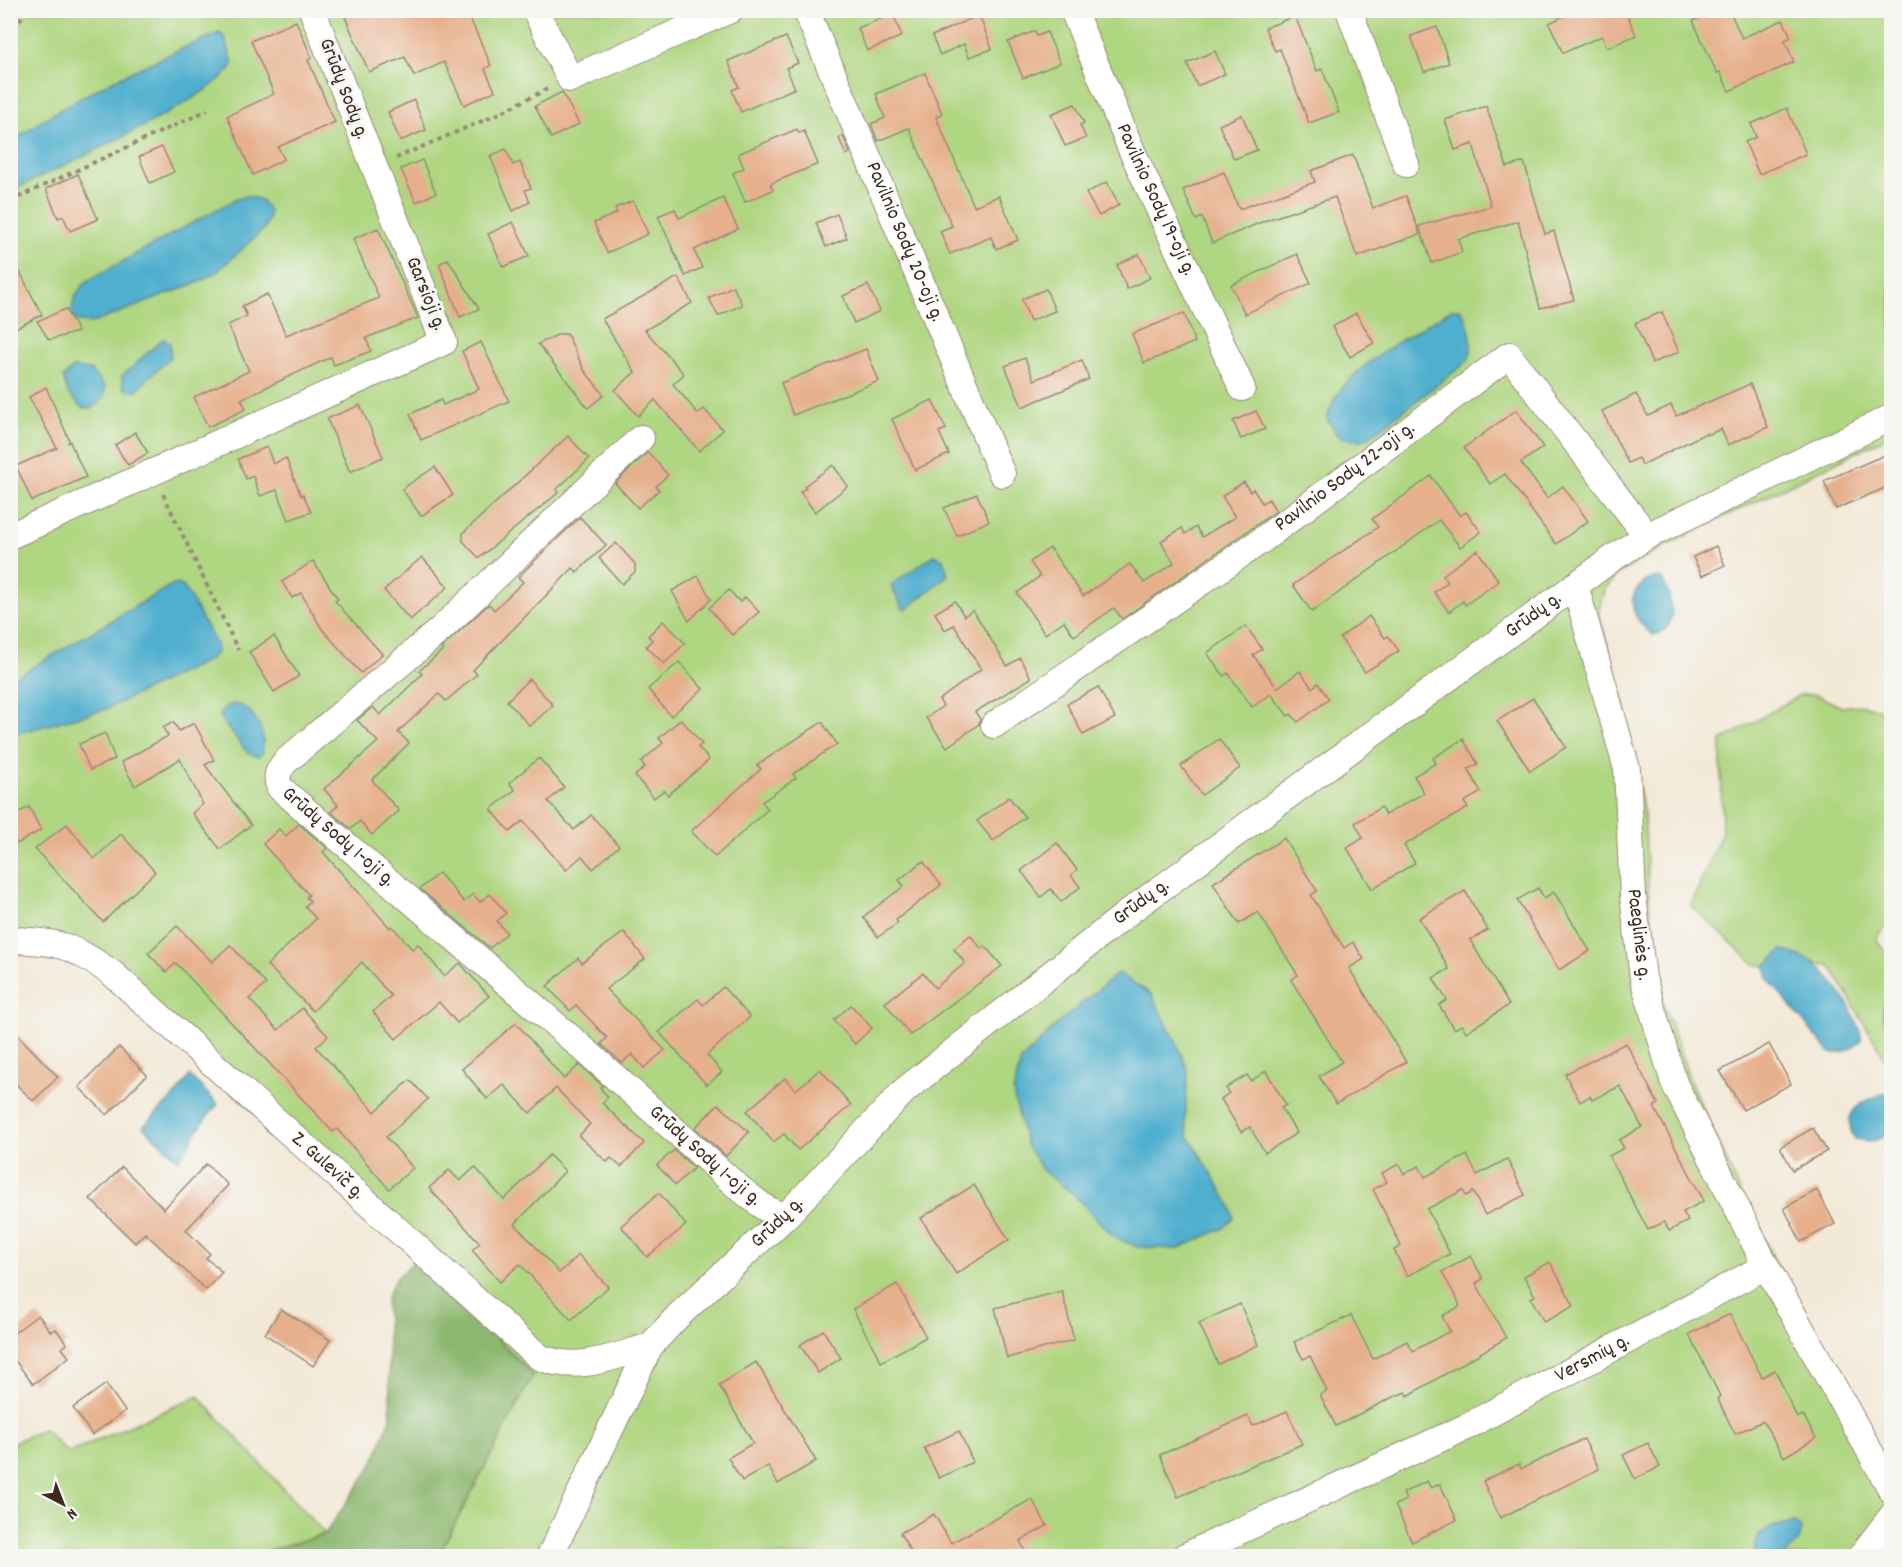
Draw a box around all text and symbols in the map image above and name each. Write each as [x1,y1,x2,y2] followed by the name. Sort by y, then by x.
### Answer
[310,34,376,144] street label: Grūdų Sodų g.
[1107,119,1203,281] street label: Pavilnio Sodų 19-oji g.
[857,157,951,327] street label: Pavilnio Sodų 20-oji g.
[397,253,453,335] street label: Garsioji g.
[1269,415,1422,540] street label: Pavilnio Sodų 22-oji g.
[1499,585,1569,647] street label: Grūdų g.
[274,780,401,895] street label: Grūdų Sodų 1-oji g.
[1107,872,1176,934] street label: Grūdų g.
[1618,888,1658,984] street label: Paeglinės g.
[641,1098,767,1214] street label: Grūdų Sodų 1-oji g.
[284,1125,371,1208] street label: Z. Gulevič g.
[744,1190,811,1256] street label: Grūdų g.
[1550,1327,1635,1391] street label: Versmių g.
[33,1474,93,1534] north arrow
[61,1502,82,1525] text: N

